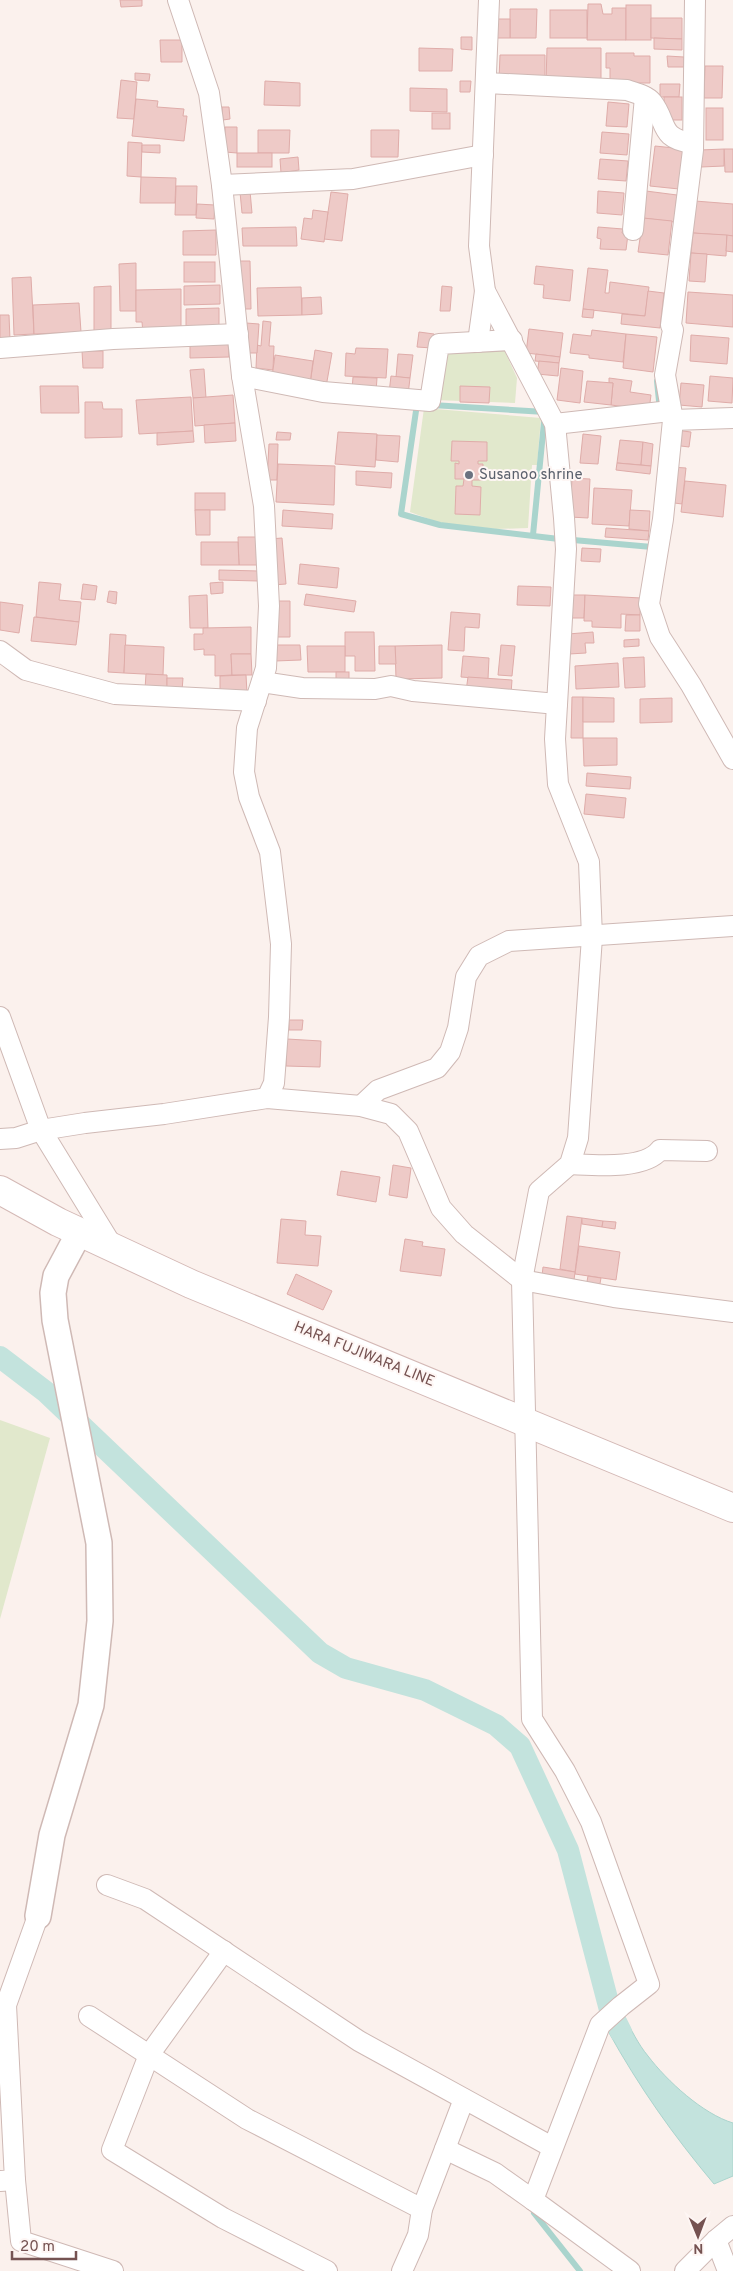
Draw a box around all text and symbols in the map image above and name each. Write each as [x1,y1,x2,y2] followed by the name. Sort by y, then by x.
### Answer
[479,466,583,485] place label: Susanoo shrine
[463,469,475,481] marker: Susanoo shrine
[291,1318,437,1392] street label: HARA FUJIWARA LINE
[673,2211,723,2261] north arrow
[12,2228,76,2260] scale bar
[20,2238,55,2257] text: 20 m
[693,2239,703,2256] text: N

